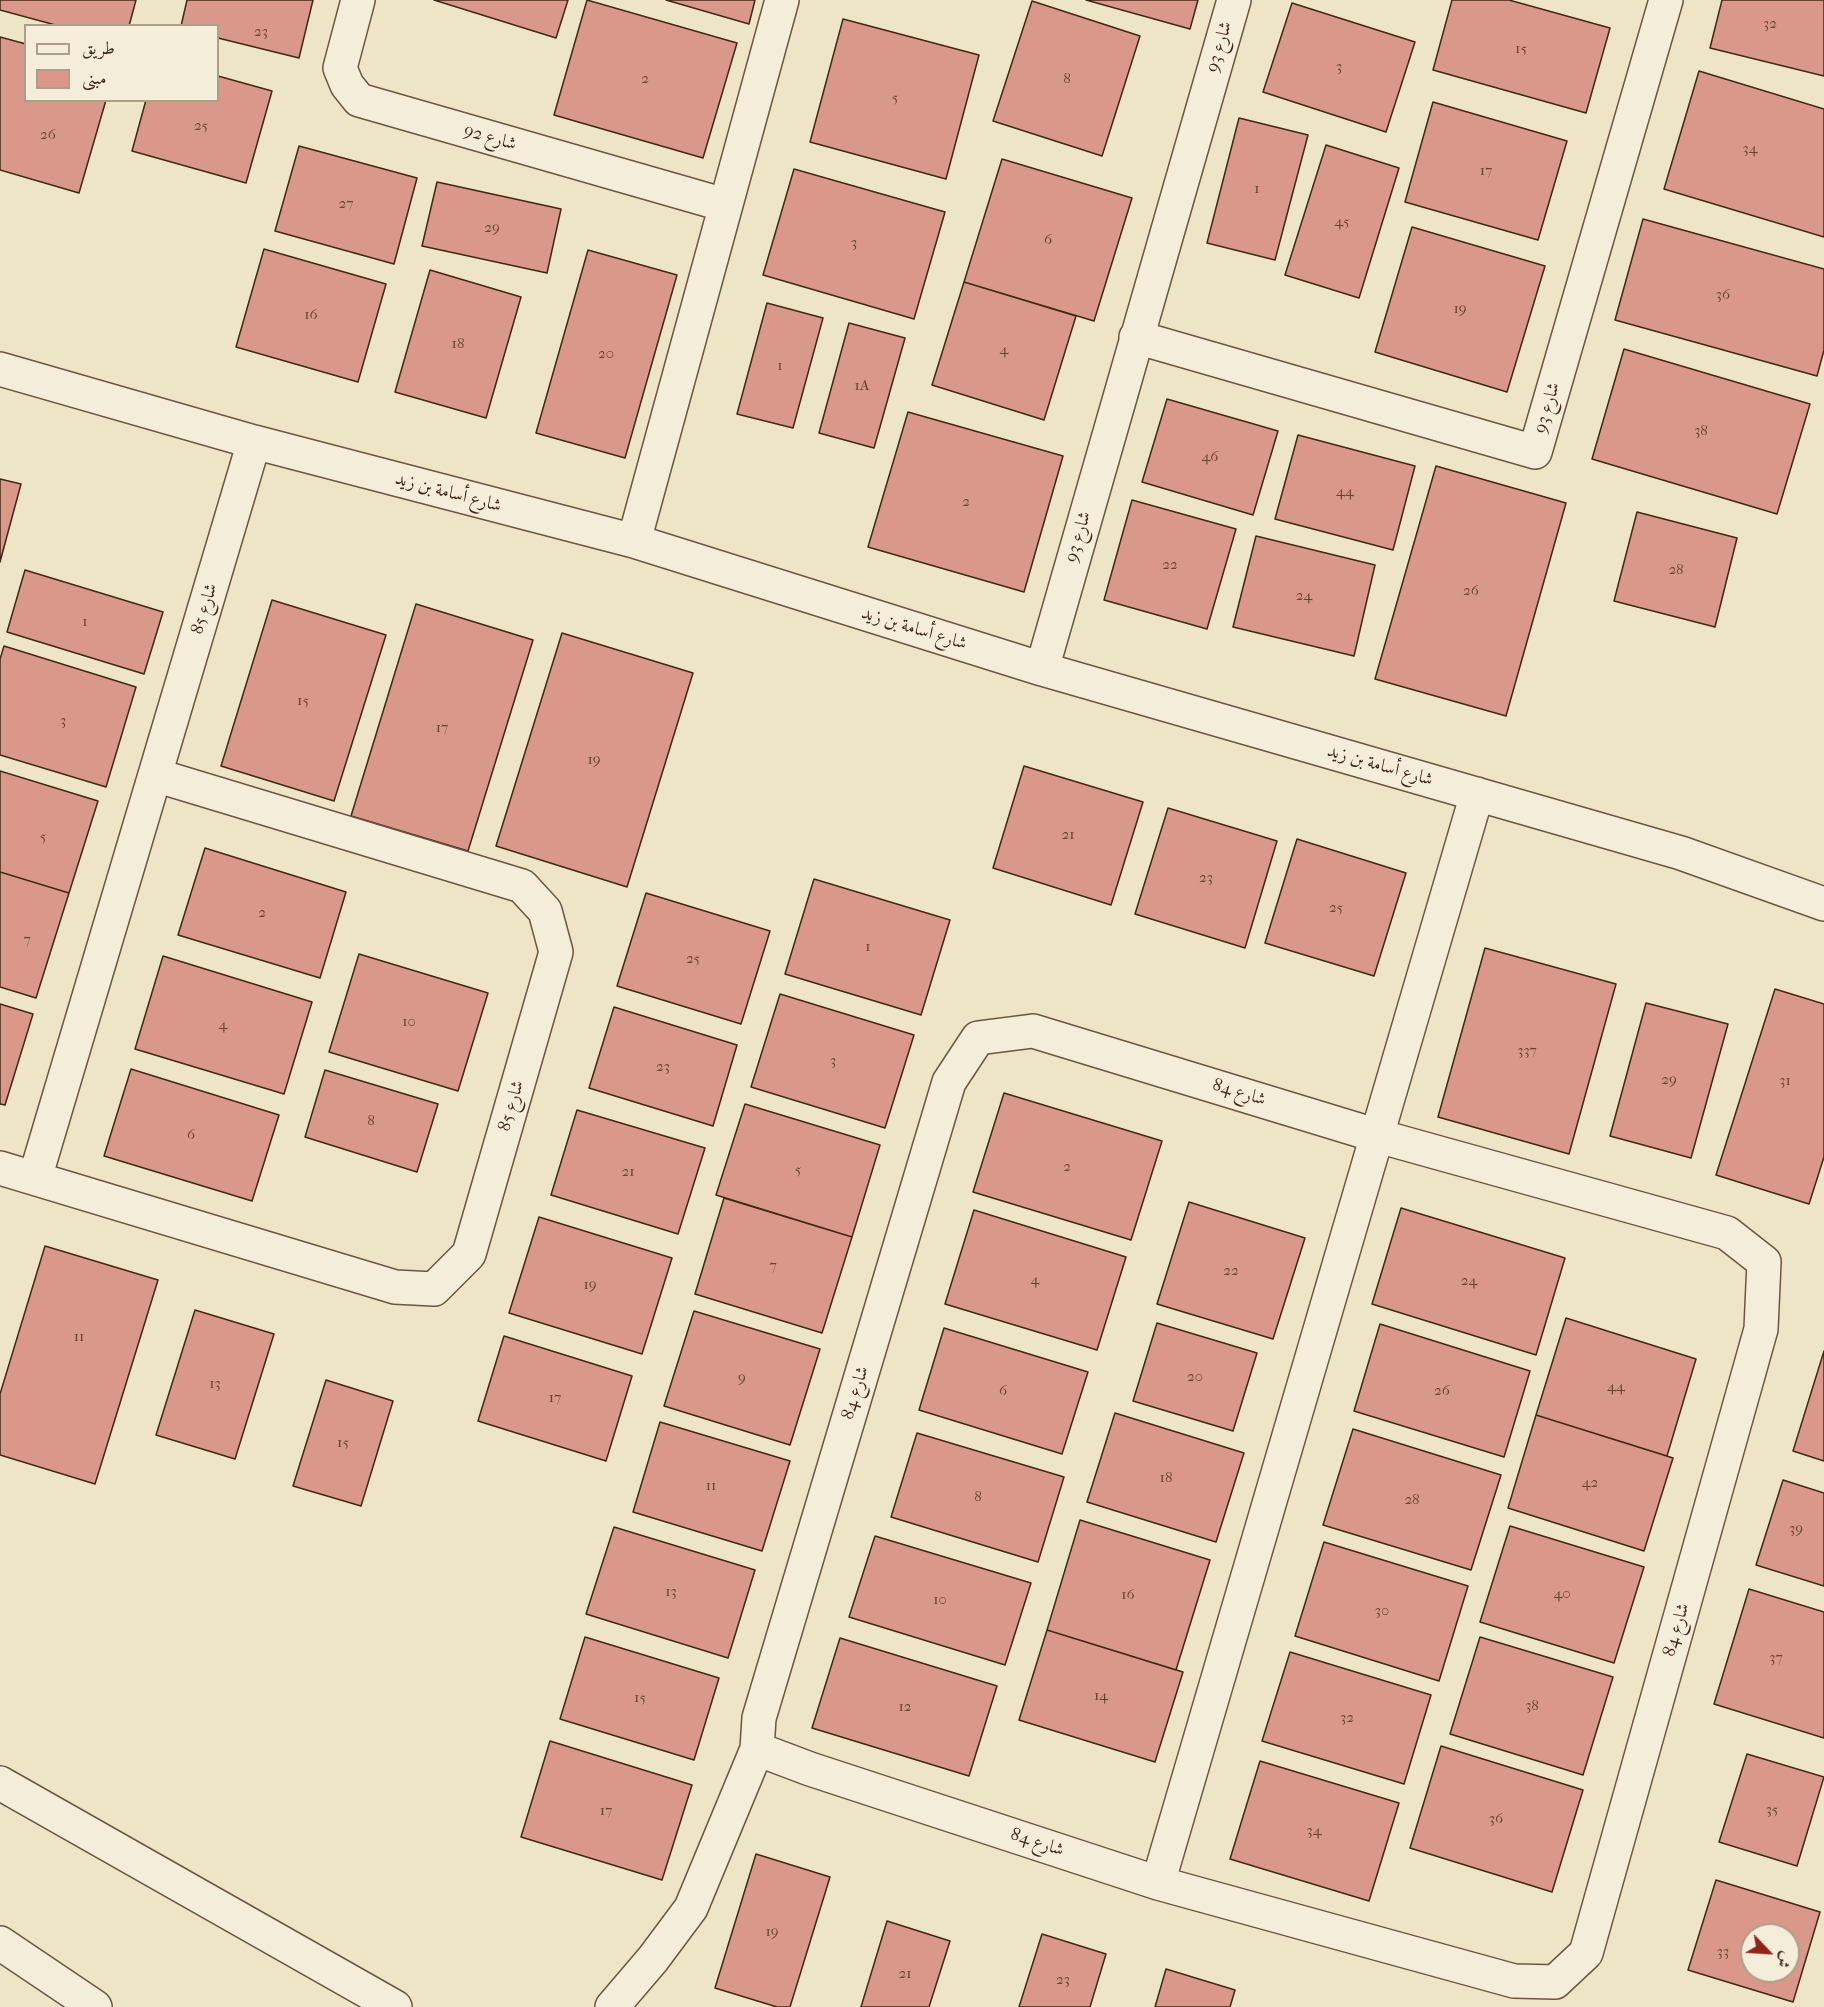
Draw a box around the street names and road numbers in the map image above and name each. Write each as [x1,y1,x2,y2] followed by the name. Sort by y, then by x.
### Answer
[1202,19,1238,75] street label: شارع 93
[461,120,519,156] street label: شارع 92
[1530,380,1566,436] street label: شارع 93
[393,468,503,518] street label: شارع أسامة بن زيد
[1061,509,1097,565] street label: شارع 93
[187,581,223,637] street label: شارع 85
[859,603,969,655] street label: شارع أسامة بن زيد
[1325,741,1435,791] street label: شارع أسامة بن زيد
[1210,1075,1268,1111] street label: شارع 84
[494,1078,530,1134] street label: شارع 85
[838,1364,874,1422] street label: شارع 84
[1659,1601,1695,1659] street label: شارع 84
[1008,1824,1066,1862] street label: شارع 84

